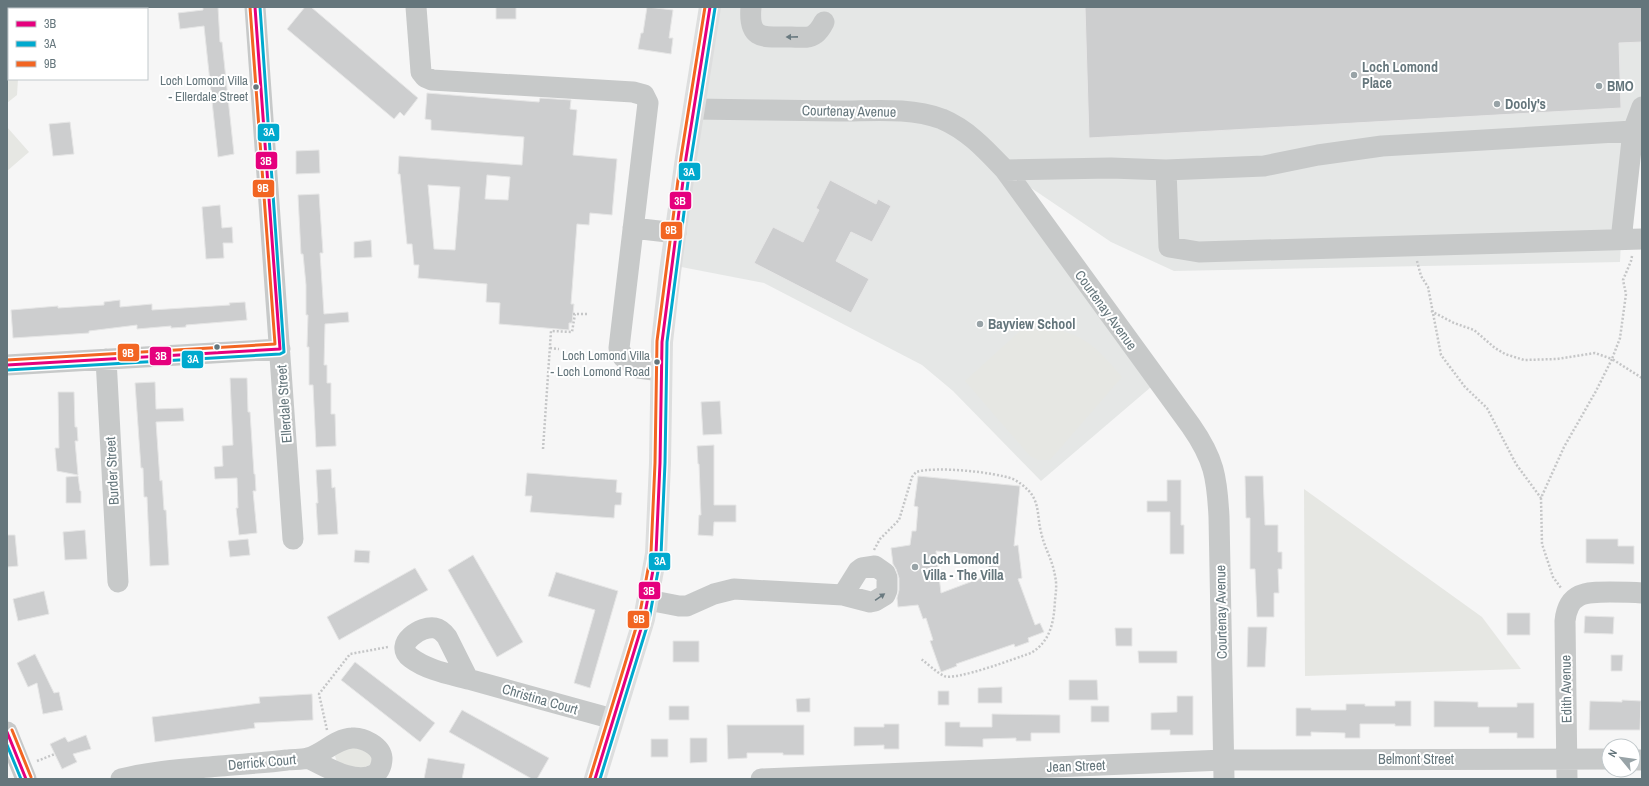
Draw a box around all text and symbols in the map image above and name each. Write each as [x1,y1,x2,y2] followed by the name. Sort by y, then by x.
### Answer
[8,8,148,80] legend
[44,16,56,32] text: 3B
[785,34,798,40] one-way arrow
[44,36,56,52] text: 3A
[44,56,56,72] text: 9B
[1362,58,1438,92] place label: Loch Lomond Place
[1349,70,1359,80] marker: Loch Lomond Place
[160,72,248,105] place label: Loch Lomond Villa - Ellerdale Street
[1607,77,1634,95] place label: BMO
[1594,81,1604,91] marker: BMO
[251,82,261,92] marker: Loch Lomond Villa - Ellerdale Street
[1505,95,1546,113] place label: Dooly's
[1492,99,1502,109] marker: Dooly's
[802,101,896,121] street label: Courtenay Avenue
[257,123,280,142] line badge: 3A
[263,125,275,139] text: 3A
[255,151,278,170] line badge: 3B
[260,154,272,168] text: 3B
[678,162,701,181] line badge: 3A
[683,165,695,179] text: 3A
[252,179,275,198] line badge: 9B
[257,181,269,195] text: 9B
[669,191,692,210] line badge: 3B
[674,194,686,208] text: 3B
[660,221,683,240] line badge: 9B
[665,223,677,237] text: 9B
[1071,267,1141,353] street label: Courtenay Avenue
[988,315,1075,333] place label: Bayview School
[975,319,985,329] marker: Bayview School
[212,342,222,352] unlabelled marker
[117,343,140,362] line badge: 9B
[122,346,134,360] text: 9B
[149,346,172,366] line badge: 3B
[550,347,650,380] place label: Loch Lomond Villa - Loch Lomond Road
[155,349,167,363] text: 3B
[181,350,204,369] line badge: 3A
[187,352,199,366] text: 3A
[652,357,662,367] marker: Loch Lomond Villa - Loch Lomond Road
[272,364,296,444] street label: Ellerdale Street
[101,436,123,506] street label: Burder Street
[923,550,1004,584] place label: Loch Lomond Villa - The Villa
[648,552,671,571] line badge: 3A
[654,554,666,568] text: 3A
[910,562,920,572] marker: Loch Lomond Villa - The Villa
[1211,565,1231,659] street label: Courtenay Avenue
[638,581,661,600] line badge: 3B
[643,584,655,598] text: 3B
[874,593,885,601] one-way arrow
[627,610,650,629] line badge: 9B
[633,612,645,626] text: 9B
[1556,655,1576,723] street label: Edith Avenue
[500,680,580,718] street label: Christina Court
[1601,738,1641,778] north arrow
[1605,747,1620,759] text: N
[227,750,297,774] street label: Derrick Court
[1378,750,1454,768] street label: Belmont Street
[1046,756,1106,776] street label: Jean Street

